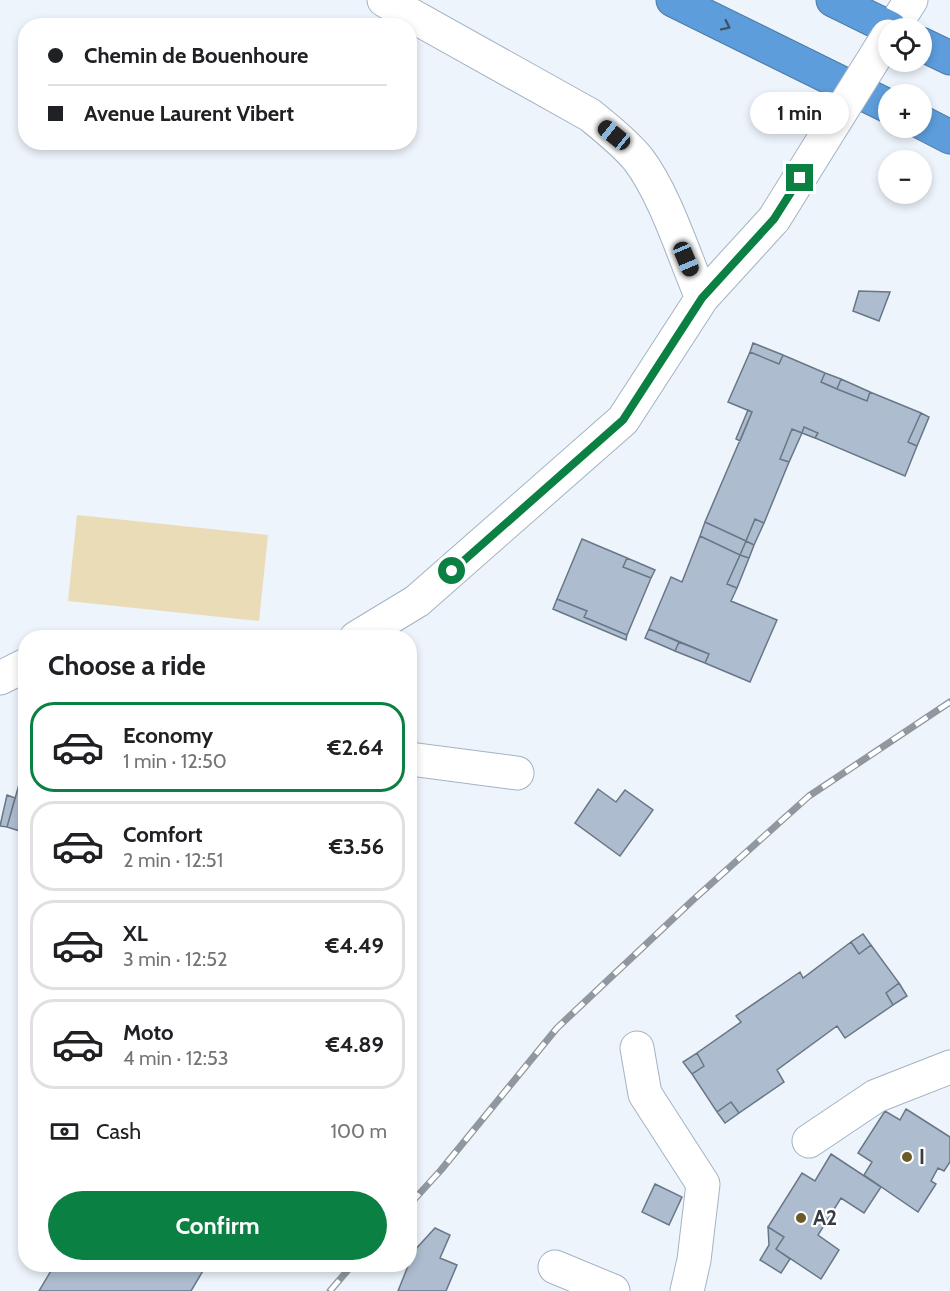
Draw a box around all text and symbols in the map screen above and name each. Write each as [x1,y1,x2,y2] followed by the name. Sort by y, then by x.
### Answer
[878,18,932,204] map controls
[878,18,932,72] button: locate
[719,19,730,30] one-way arrow
[84,42,308,69] text: Chemin de Bouenhoure
[878,84,932,138] button: +
[750,91,850,133] callout: 1 min
[84,100,294,127] text: Avenue Laurent Vibert
[777,101,822,125] text: 1 min
[594,117,634,153] car
[878,150,932,204] button: −
[786,164,813,191] route end
[671,239,701,279] car
[438,557,465,584] route start
[48,649,206,682] text: Choose a ride
[51,720,105,774] icon: car
[123,722,213,749] text: Economy
[327,734,384,761] text: €2.64
[123,749,227,773] text: 1 min · 12:50
[51,819,105,873] icon: car
[123,821,202,848] text: Comfort
[329,833,384,860] text: €3.56
[123,848,223,872] text: 2 min · 12:51
[51,918,105,972] icon: car
[123,920,148,947] text: XL
[325,932,384,959] text: €4.49
[123,947,228,971] text: 3 min · 12:52
[51,1017,105,1071] icon: car
[123,1019,174,1046] text: Moto
[326,1031,384,1058] text: €4.89
[123,1046,229,1070] text: 4 min · 12:53
[48,1115,81,1148] icon: cash
[96,1118,141,1145] text: Cash
[331,1119,387,1143] text: 100 m
[919,1144,925,1169] place label: I
[900,1150,914,1164] marker: I
[48,1191,387,1260] button: Confirm
[813,1205,837,1230] place label: A2
[794,1211,808,1225] marker: A2

